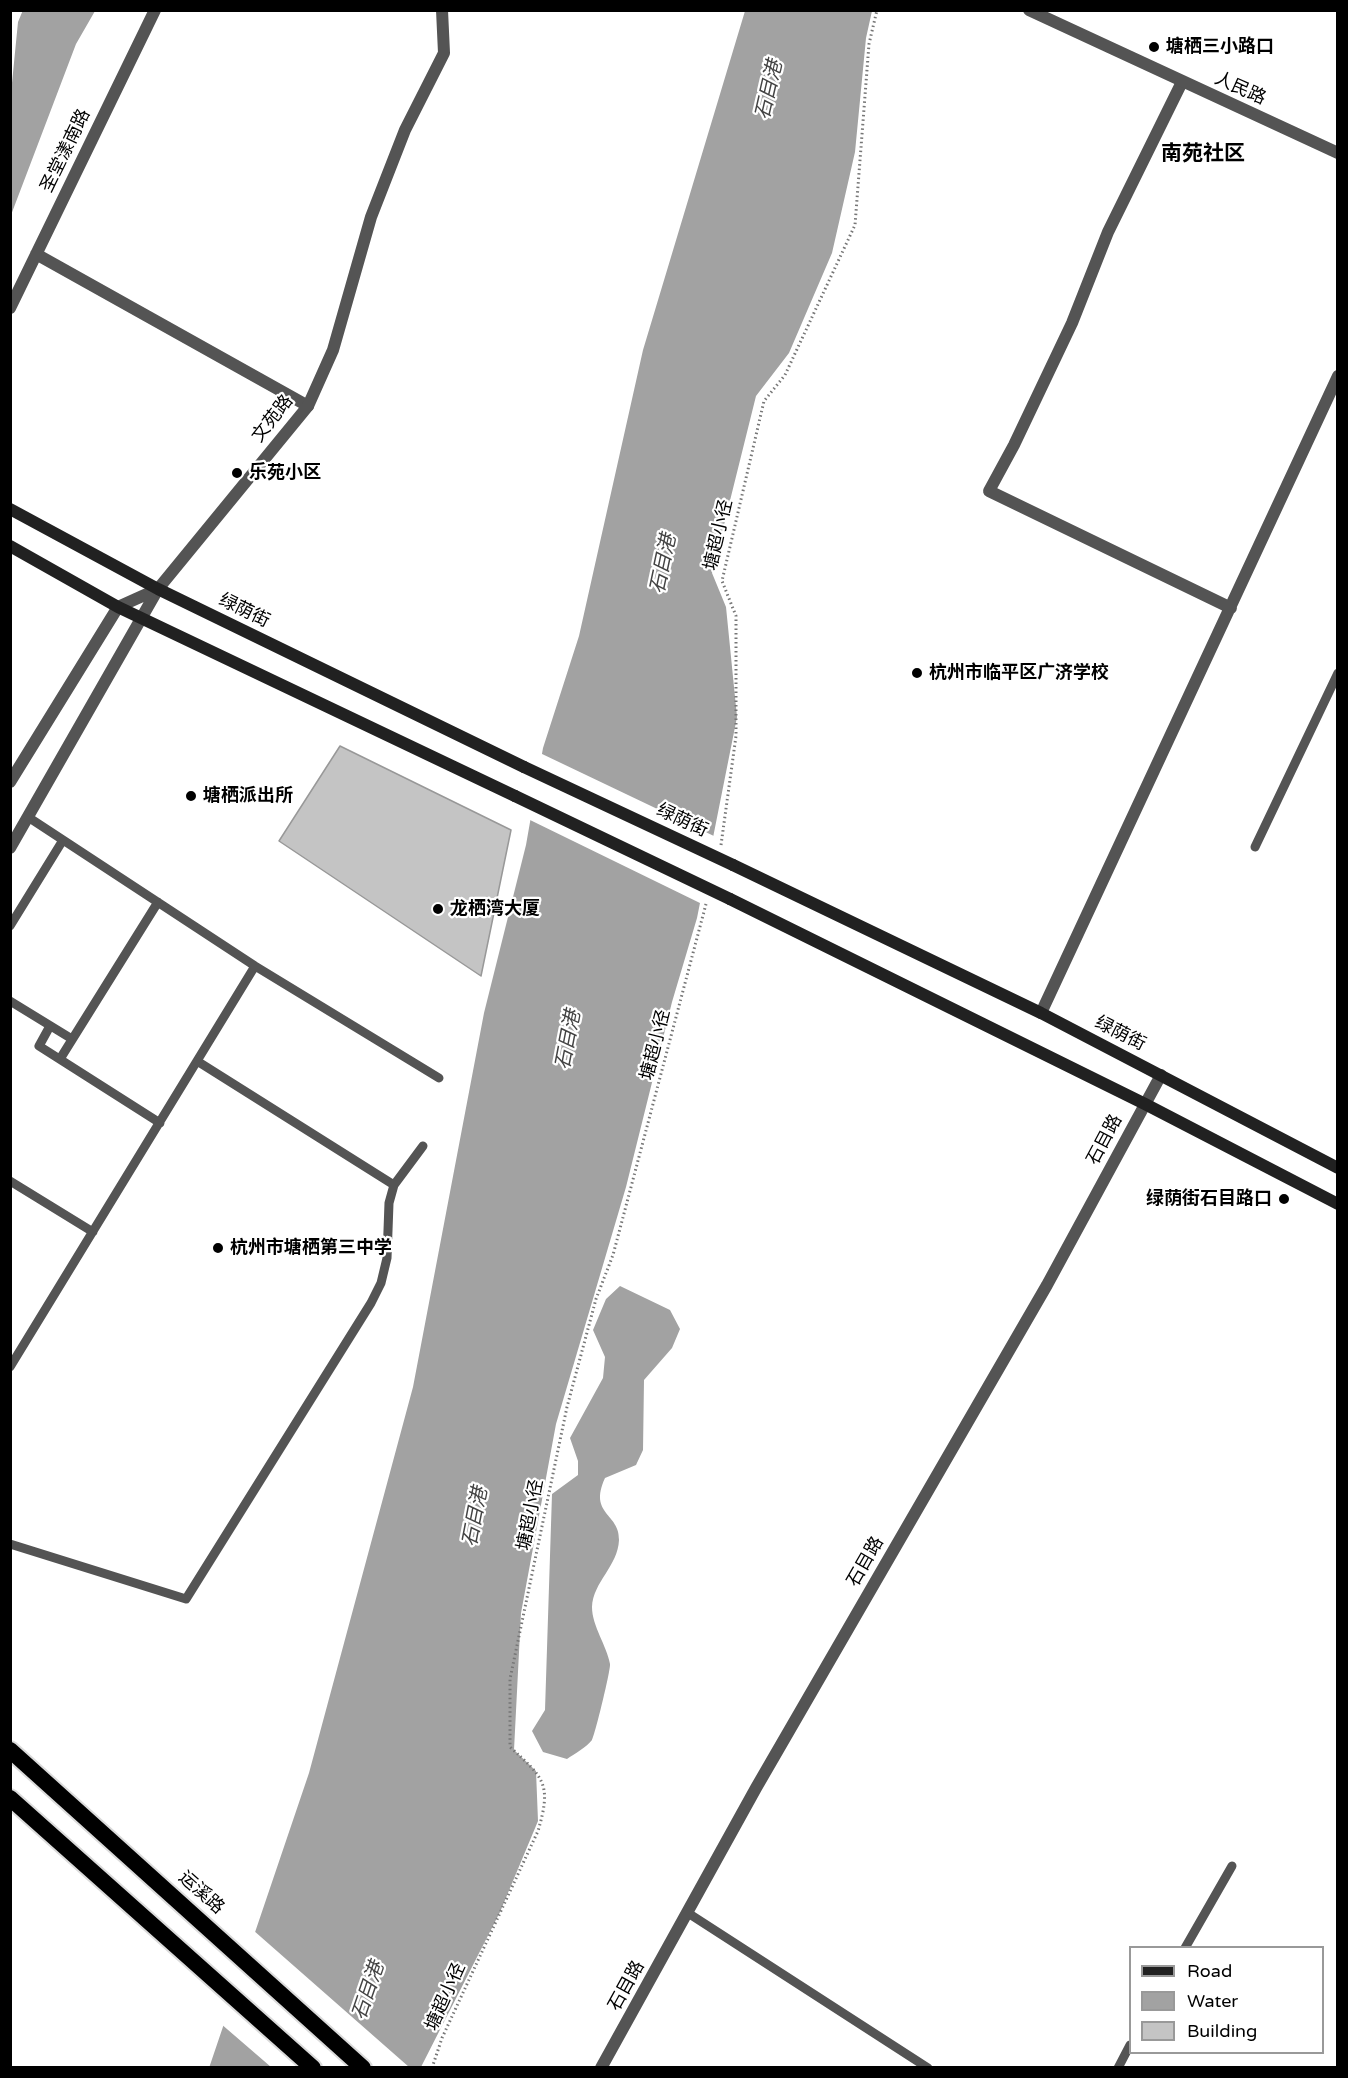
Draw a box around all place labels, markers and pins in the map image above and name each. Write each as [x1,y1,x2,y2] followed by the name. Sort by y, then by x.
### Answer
[1166,36,1274,58] place label: 塘栖三小路口
[1147,40,1161,54] marker: 塘栖三小路口
[249,462,321,484] place label: 乐苑小区
[230,466,244,480] marker: 乐苑小区
[929,662,1109,684] place label: 杭州市临平区广济学校
[910,666,924,680] marker: 杭州市临平区广济学校
[203,785,293,807] place label: 塘栖派出所
[184,789,198,803] marker: 塘栖派出所
[450,898,540,920] place label: 龙栖湾大厦
[431,902,445,916] marker: 龙栖湾大厦
[1146,1188,1272,1210] place label: 绿荫街石目路口
[1277,1192,1291,1206] marker: 绿荫街石目路口
[230,1237,392,1259] place label: 杭州市塘栖第三中学
[211,1241,225,1255] marker: 杭州市塘栖第三中学

